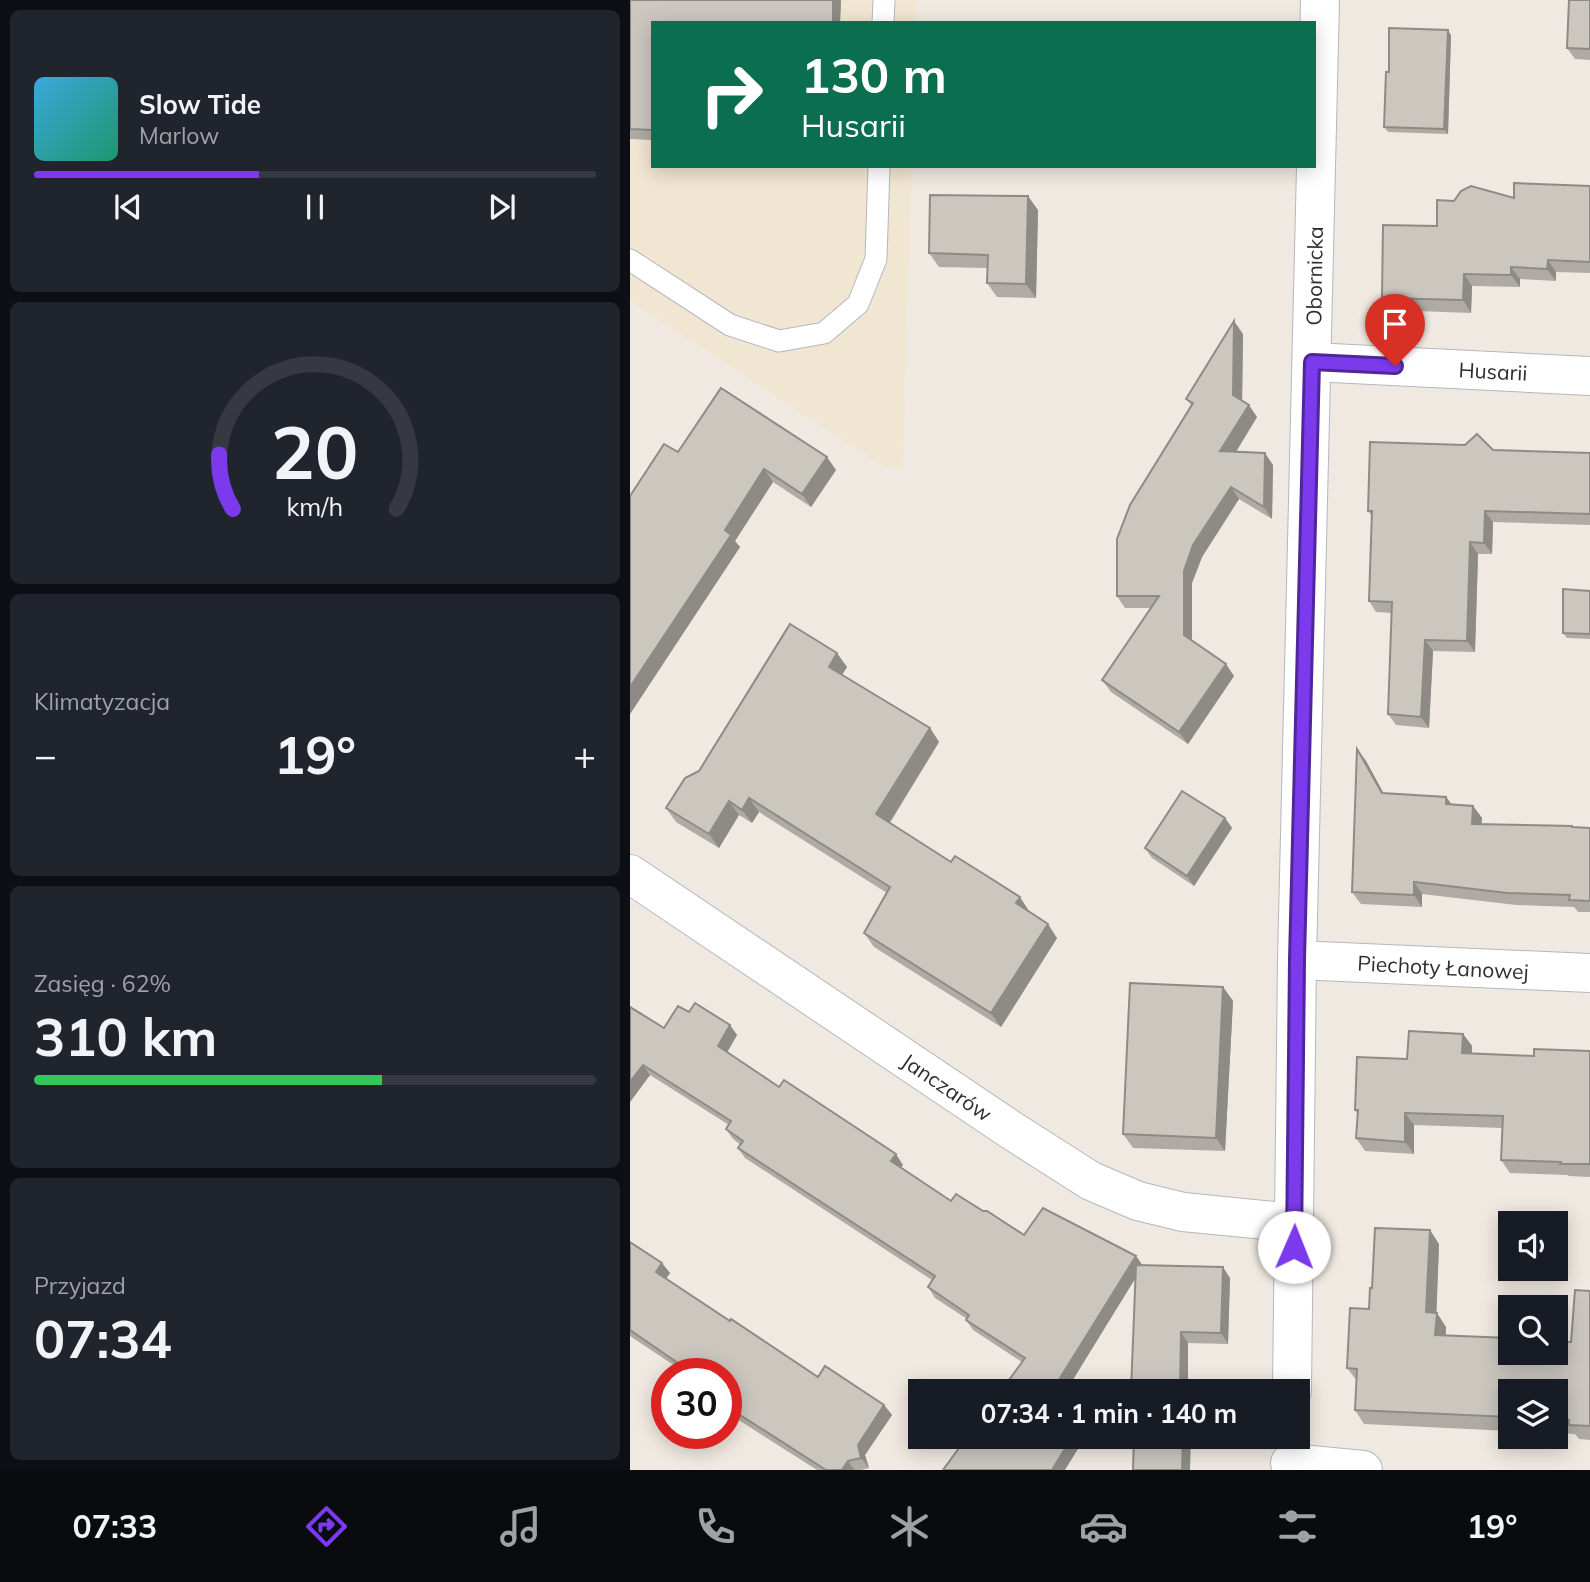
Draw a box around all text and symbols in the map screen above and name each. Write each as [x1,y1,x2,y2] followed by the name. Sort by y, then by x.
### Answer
[801,44,947,105] text: 130 m
[686,49,777,140] icon: right
[139,88,261,121] text: Slow Tide
[801,105,906,145] text: Husarii
[139,121,219,150] text: Marlow
[109,188,147,226] icon: previous
[296,188,334,226] icon: pause
[483,188,521,226] icon: next
[1300,226,1328,326] street label: Obornicka
[1365,294,1425,366] pin
[1376,305,1414,343] icon: arrive
[1458,356,1528,386] street label: Husarii
[271,406,359,497] text: 20
[287,491,343,522] text: km/h
[34,687,170,716] text: Klimatyzacja
[274,722,356,787] text: 19°
[34,731,57,779] text: −
[573,731,596,779] text: +
[1357,950,1529,984] street label: Piechoty Łanowej
[34,969,171,998] text: Zasięg · 62%
[34,1004,217,1069] text: 310 km
[897,1047,997,1127] street label: Janczarów
[1257,1210,1331,1284] position arrow
[1498,1211,1568,1449] map controls
[1498,1211,1568,1281] button: sound
[34,1271,126,1300] text: Przyjazd
[1498,1295,1568,1365] button: search
[34,1306,172,1371] text: 07:34
[651,1358,742,1449] speed limit sign: 30
[1498,1379,1568,1449] button: layers
[981,1397,1237,1430] text: 07:34 · 1 min · 140 m
[302,1502,351,1551] icon: directions
[496,1502,545,1551] icon: music
[691,1502,740,1551] icon: phone
[885,1502,934,1551] icon: climate
[1079,1502,1128,1551] icon: car
[1273,1502,1322,1551] icon: filters
[73,1506,157,1546] text: 07:33
[1467,1506,1517,1546] text: 19°

